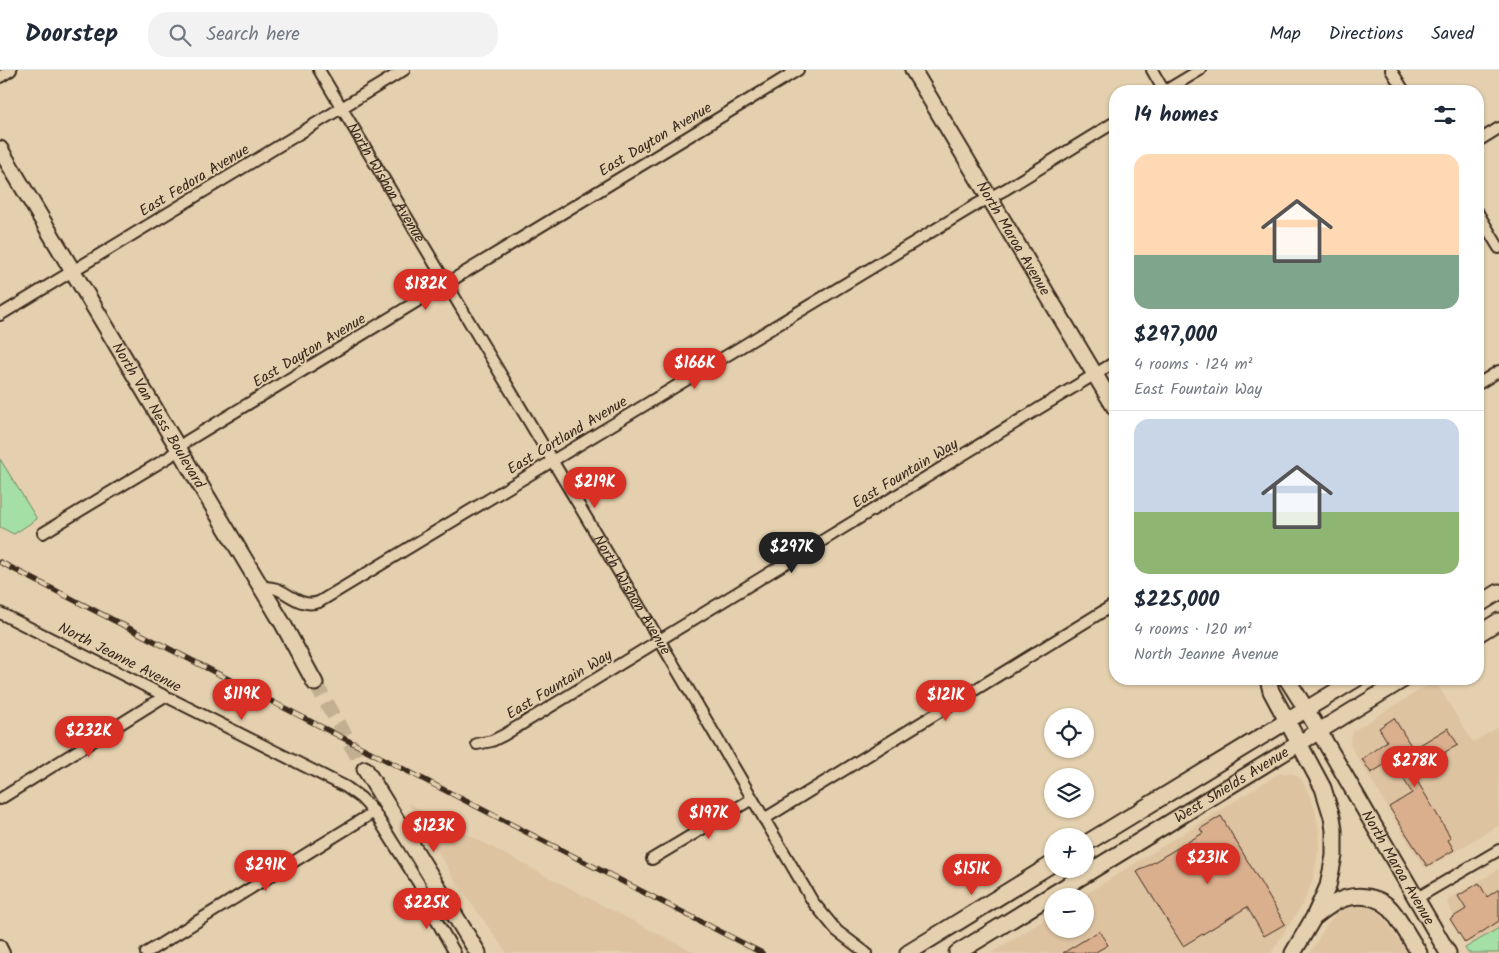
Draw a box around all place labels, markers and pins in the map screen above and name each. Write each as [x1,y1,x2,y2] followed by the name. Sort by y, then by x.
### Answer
[391,268,461,311] pin: $182K
[660,348,730,390] pin: $166K
[560,466,630,509] pin: $219K
[757,532,827,574] pin: $297K
[207,678,277,721] pin: $119K
[911,680,981,722] pin: $121K
[54,716,124,758] pin: $232K
[1380,746,1450,788] pin: $278K
[674,798,744,840] pin: $197K
[399,810,469,853] pin: $123K
[1173,842,1243,885] pin: $231K
[231,850,301,892] pin: $291K
[937,854,1007,896] pin: $151K
[392,888,462,930] pin: $225K

